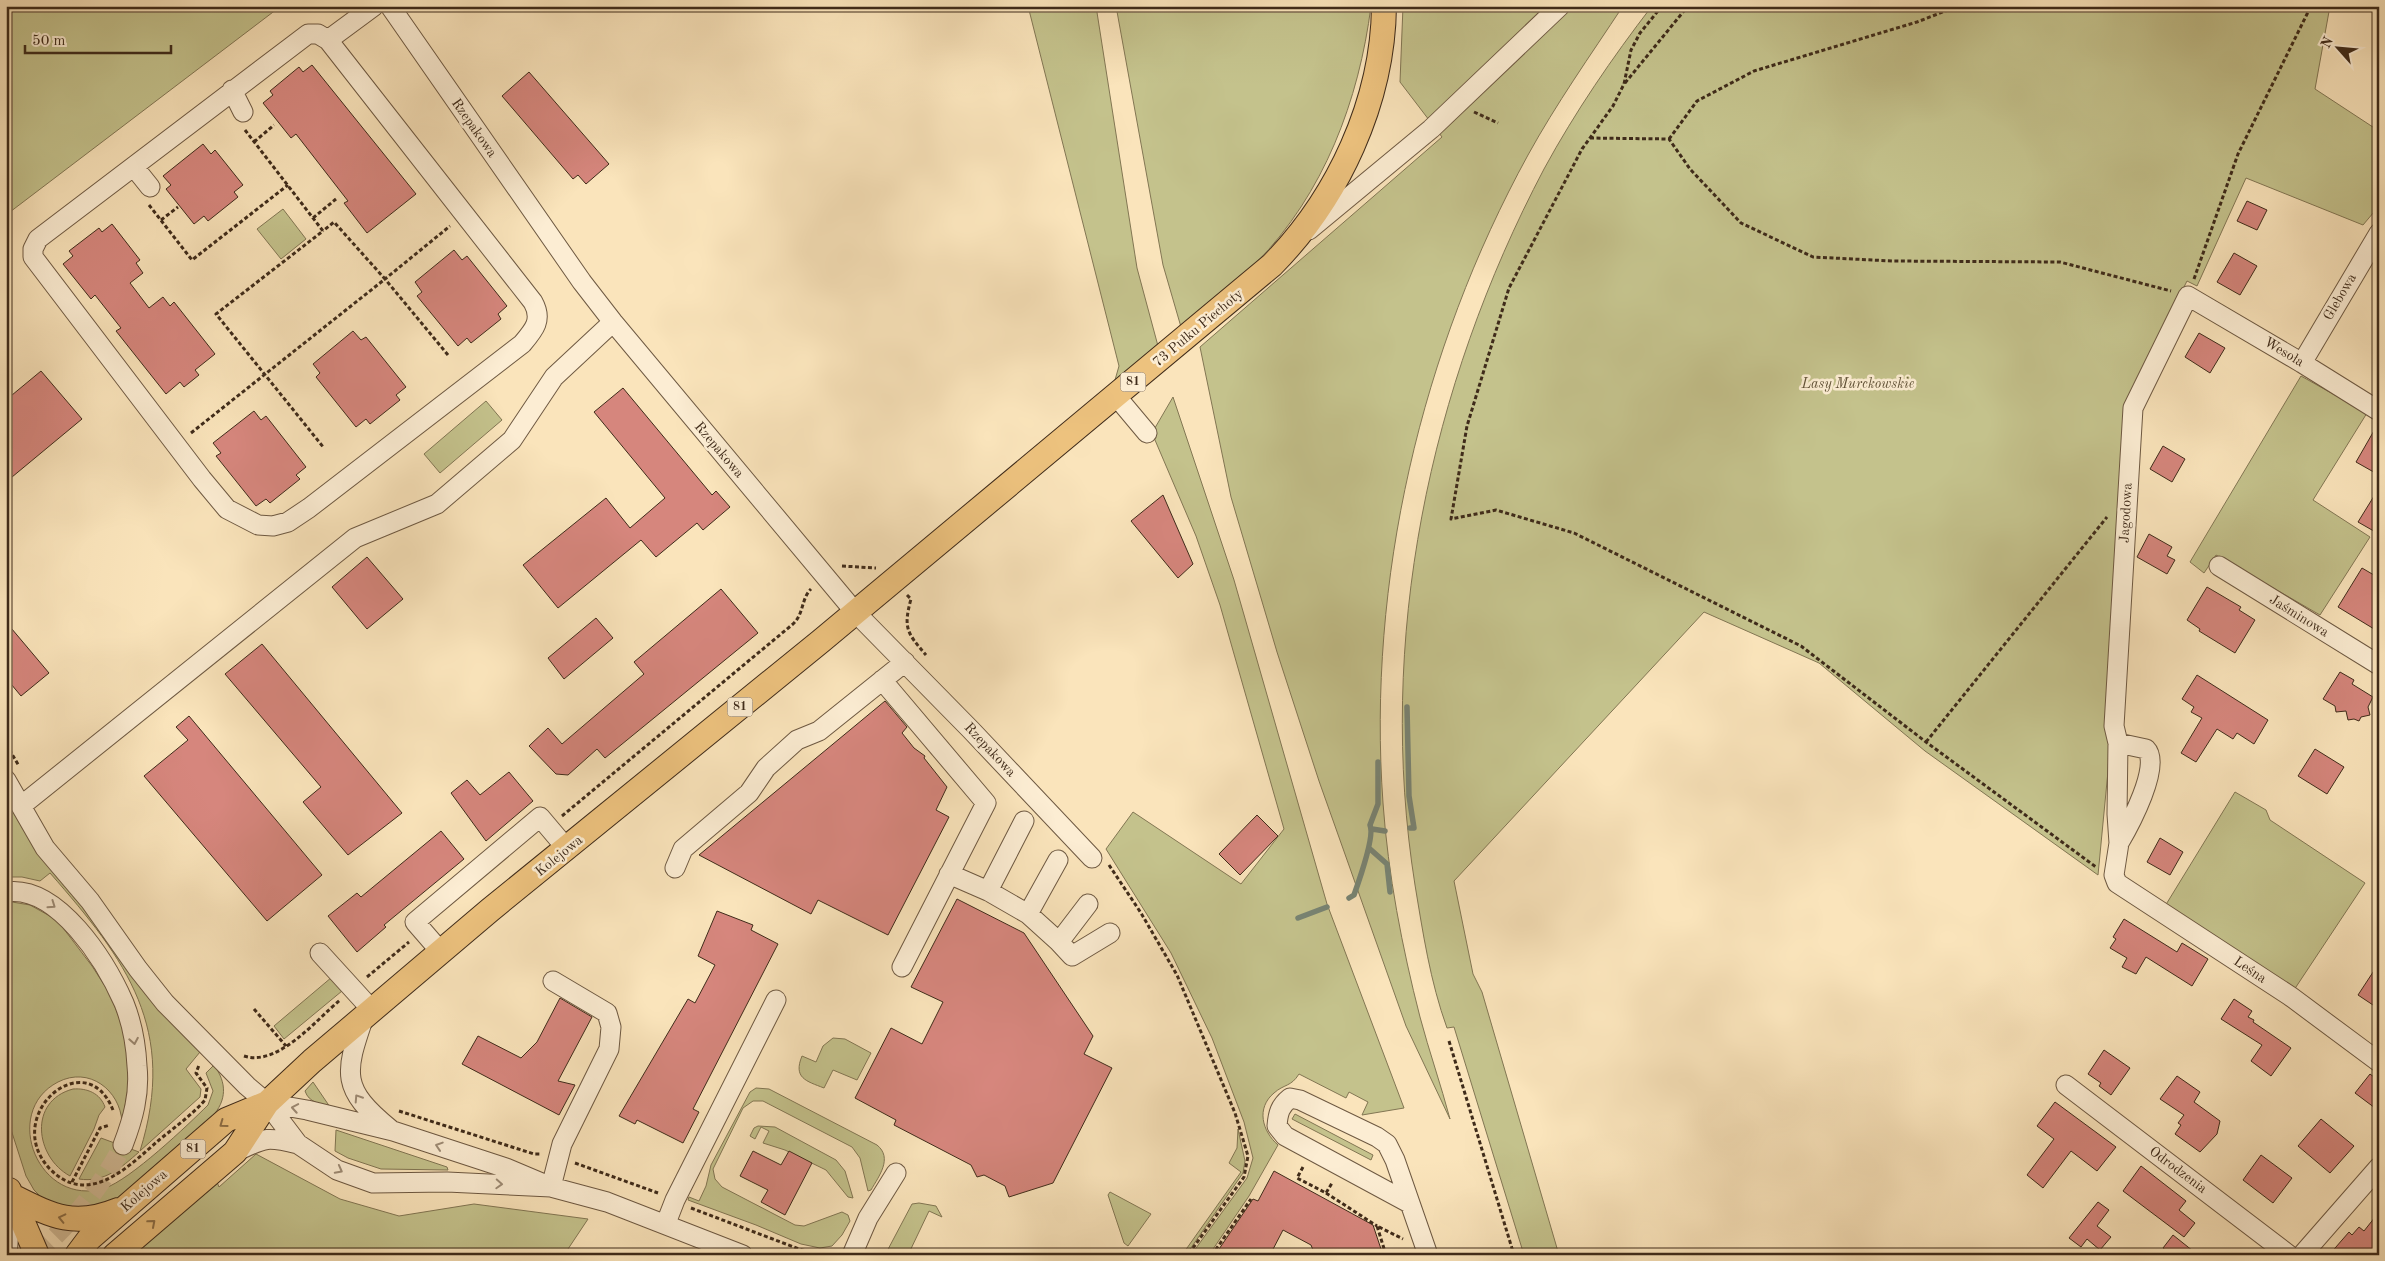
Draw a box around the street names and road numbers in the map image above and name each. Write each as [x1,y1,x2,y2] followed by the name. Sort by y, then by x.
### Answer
[449,96,499,160] street label: Rzepakowa
[2321,271,2359,323] street label: Glebowa
[1150,286,1246,369] street label: 73 Pułku Piechoty
[2262,335,2306,369] street label: Wesoła
[1120,372,1146,392] road number: 81
[692,419,746,481] street label: Rzepakowa
[2117,482,2135,543] street label: Jagodowa
[2267,592,2331,640] street label: Jaśminowa
[728,698,752,716] road number: 81
[962,720,1018,780] street label: Rzepakowa
[533,833,585,879] street label: Kolejowa
[2231,954,2269,986] street label: Leśna
[180,1140,206,1158] road number: 81
[2147,1144,2209,1196] street label: Odrodzenia
[118,1167,170,1215] street label: Kolejowa

